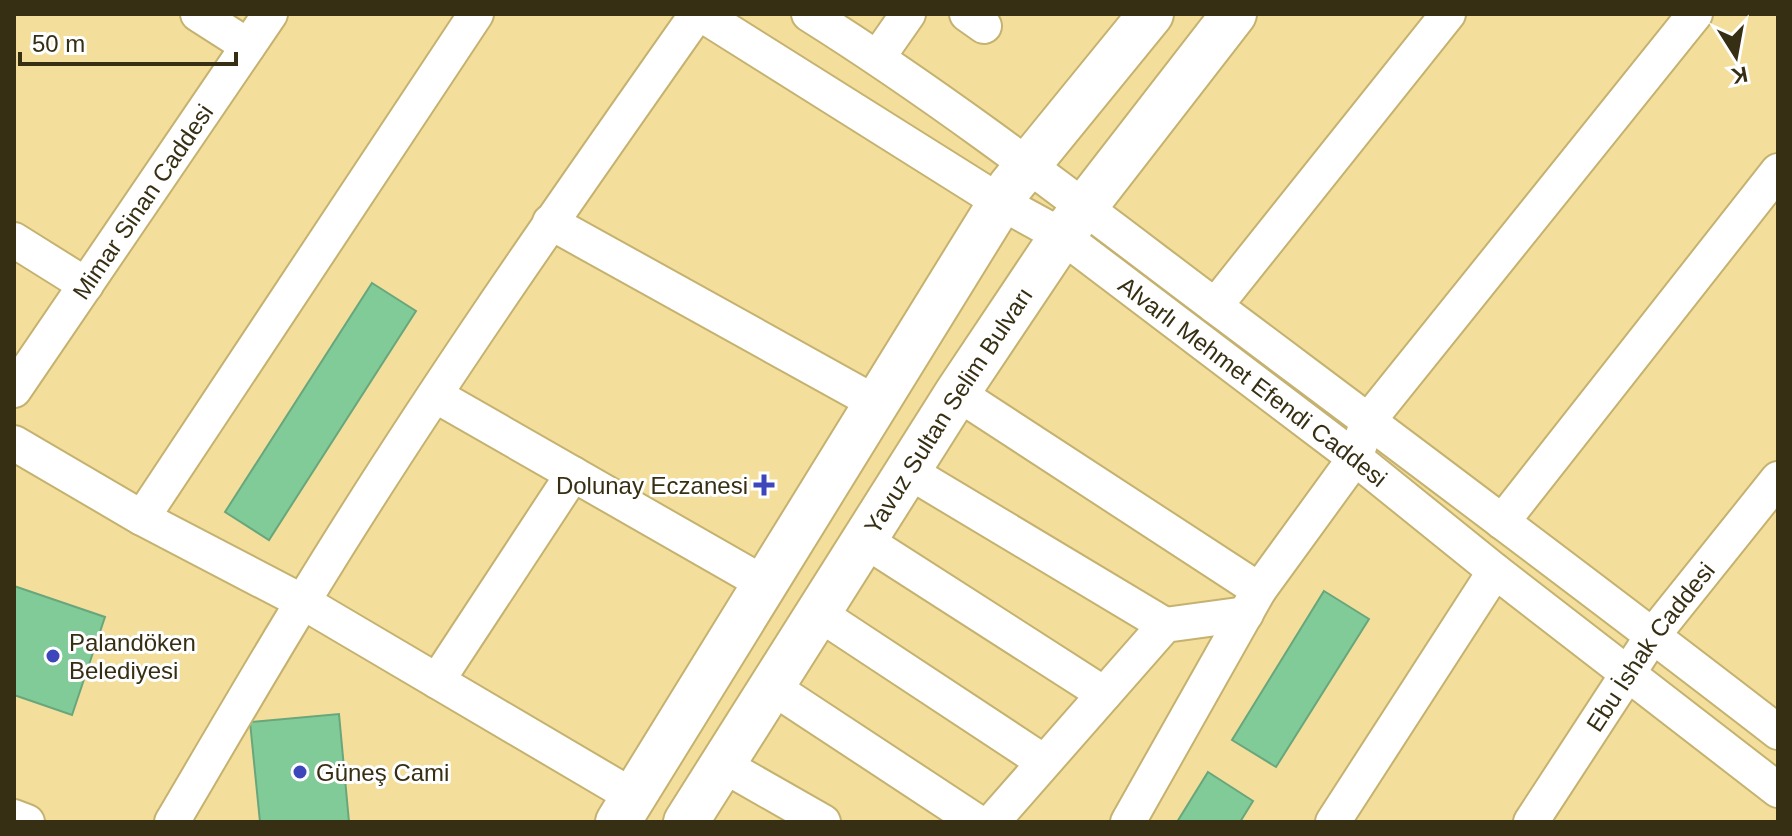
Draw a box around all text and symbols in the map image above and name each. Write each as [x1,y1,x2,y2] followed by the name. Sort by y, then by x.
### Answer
[20,16,236,66] scale bar
[1696,16,1776,96] north arrow
[32,30,85,57] text: 50 m
[1729,61,1750,89] text: K
[67,99,218,304] street label: Mimar Sinan Caddesi
[1114,271,1393,492] street label: Alvarlı Mehmet Efendi Caddesi
[858,282,1037,538] street label: Yavuz Sultan Selim Bulvarı
[556,472,748,499] place label: Dolunay Eczanesi
[755,476,773,494] marker: Dolunay Eczanesi
[1580,557,1720,736] street label: Ebu İshak Caddesi
[69,629,196,684] place label: Palandöken Belediyesi
[44,647,62,665] marker: Palandöken Belediyesi
[316,759,449,786] place label: Güneş Cami
[291,763,309,781] marker: Güneş Cami

